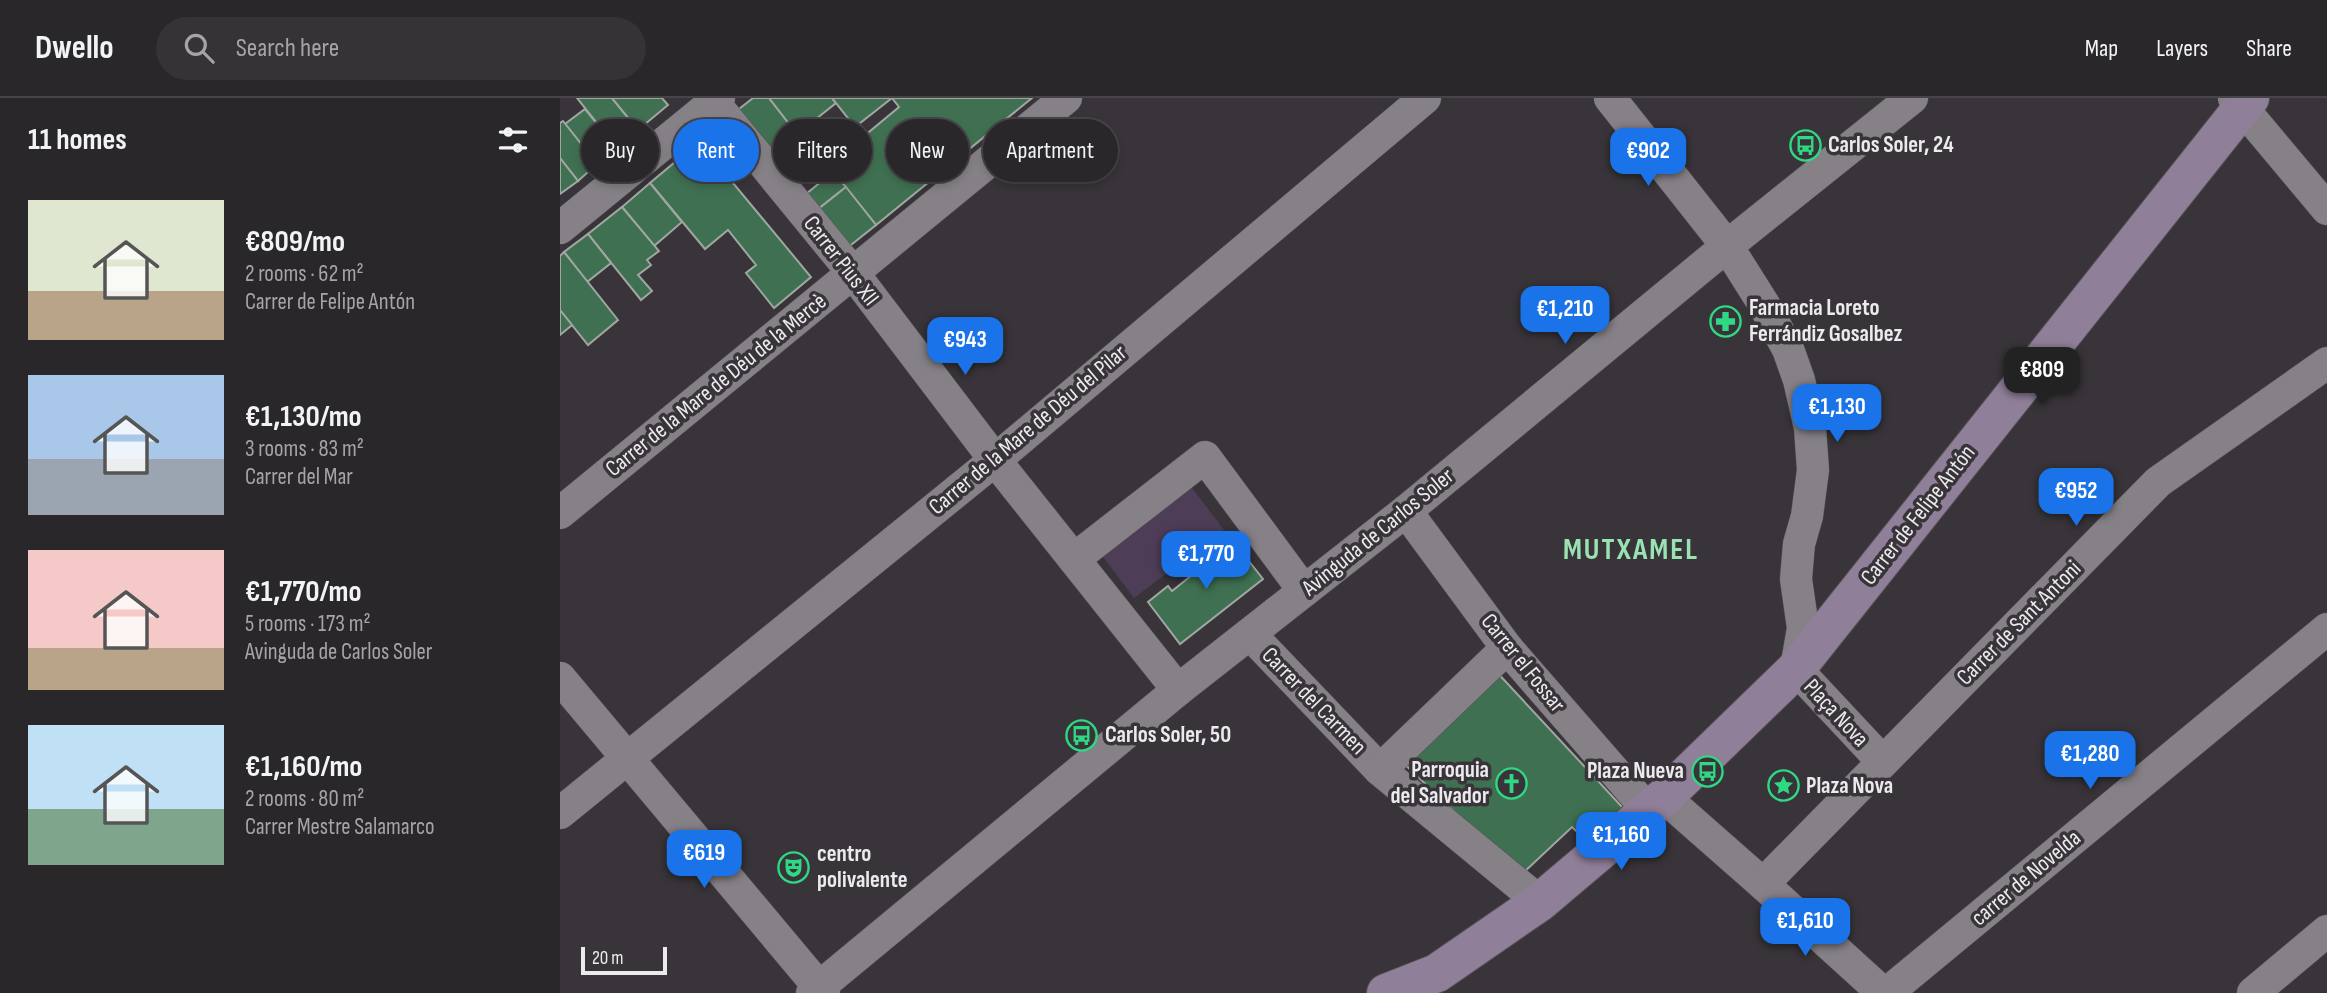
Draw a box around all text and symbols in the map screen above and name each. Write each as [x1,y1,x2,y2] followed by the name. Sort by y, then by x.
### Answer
[156,17,646,80] search box
[35,28,114,68] text: Dwello
[180,29,218,67] icon: search
[236,33,339,64] text: Search here
[2085,34,2118,63] text: Map
[2156,34,2208,63] text: Layers
[2246,34,2292,63] text: Share
[581,119,659,182] chip: Buy
[673,119,759,182] chip: Rent
[773,119,872,182] chip: Filters
[886,119,969,182] chip: New
[983,119,1118,182] chip: Apartment
[494,121,532,159] icon: filters
[28,122,127,158] text: 11 homes
[1788,128,1822,162] bus stop icon: Carlos Soler, 24
[1607,129,1689,188] pin: €902
[1828,131,1954,159] place label: Carlos Soler, 24
[1626,137,1670,165] text: €902
[797,210,885,312] street label: Carrer Pius XII
[245,224,345,260] text: €809/mo
[84,228,168,312] icon: home
[245,260,364,288] text: 2 rooms · 62 m²
[1508,286,1622,346] pin: €1,210
[600,287,832,483] street label: Carrer de la Mare de Déu de la Mercè
[245,288,415,316] text: Carrer de Felipe Antón
[1749,294,1902,348] place label: Farmacia Loreto Ferrándiz Gosalbez
[1537,295,1594,323] text: €1,210
[1709,304,1743,338] pharmacy icon: Farmacia Loreto Ferrándiz Gosalbez
[924,317,1006,377] pin: €943
[943,326,987,354] text: €943
[923,339,1133,521] street label: Carrer de la Mare de Déu del Pilar
[2001,348,2083,407] pin: €809
[2020,356,2064,384] text: €809
[1780,384,1894,444] pin: €1,130
[1808,393,1866,421] text: €1,130
[245,399,362,435] text: €1,130/mo
[84,403,168,487] icon: home
[245,435,364,463] text: 3 rooms · 83 m²
[1855,439,1981,591] street label: Carrer de Felipe Antón
[1296,462,1460,602] street label: Avinguda de Carlos Soler
[245,463,353,491] text: Carrer del Mar
[2035,468,2117,528] pin: €952
[2055,477,2097,505] text: €952
[1149,532,1263,591] pin: €1,770
[1563,532,1699,568] district label: MUTXAMEL
[1177,540,1235,568] text: €1,770
[1951,555,2087,691] street label: Carrer de Sant Antoni
[245,574,362,610] text: €1,770/mo
[84,578,168,662] icon: home
[1475,608,1571,718] street label: Carrer el Fossar
[245,610,371,638] text: 5 rooms · 173 m²
[245,638,432,666] text: Avinguda de Carlos Soler
[1256,641,1372,761] street label: Carrer del Carmen
[1798,673,1874,753] street label: Plaça Nova
[1065,718,1099,752] bus stop icon: Carlos Soler, 50
[1105,721,1231,749] place label: Carlos Soler, 50
[2033,732,2147,791] pin: €1,280
[2061,740,2119,768] text: €1,280
[245,749,362,785] text: €1,160/mo
[84,753,168,837] icon: home
[1690,754,1724,788] bus stop icon: Plaza Nueva
[1391,756,1489,810] place label: Parroquia del Salvador
[1587,757,1684,785] place label: Plaza Nueva
[1495,766,1529,800] church icon: Parroquia del Salvador
[1766,769,1800,803] place icon: Plaza Nova
[1806,772,1893,800] place label: Plaza Nova
[245,785,364,813] text: 2 rooms · 80 m²
[1564,812,1678,872] pin: €1,160
[245,813,435,841] text: Carrer Mestre Salamarco
[1592,821,1650,849] text: €1,160
[1966,824,2086,932] street label: carrer de Novelda
[663,830,745,890] pin: €619
[683,839,725,867] text: €619
[817,840,908,894] place label: centro polivalente
[777,850,811,884] theatre icon: centro polivalente
[1748,898,1862,958] pin: €1,610
[1776,907,1834,935] text: €1,610
[581,944,667,976] scale bar
[592,947,624,970] text: 20 m

